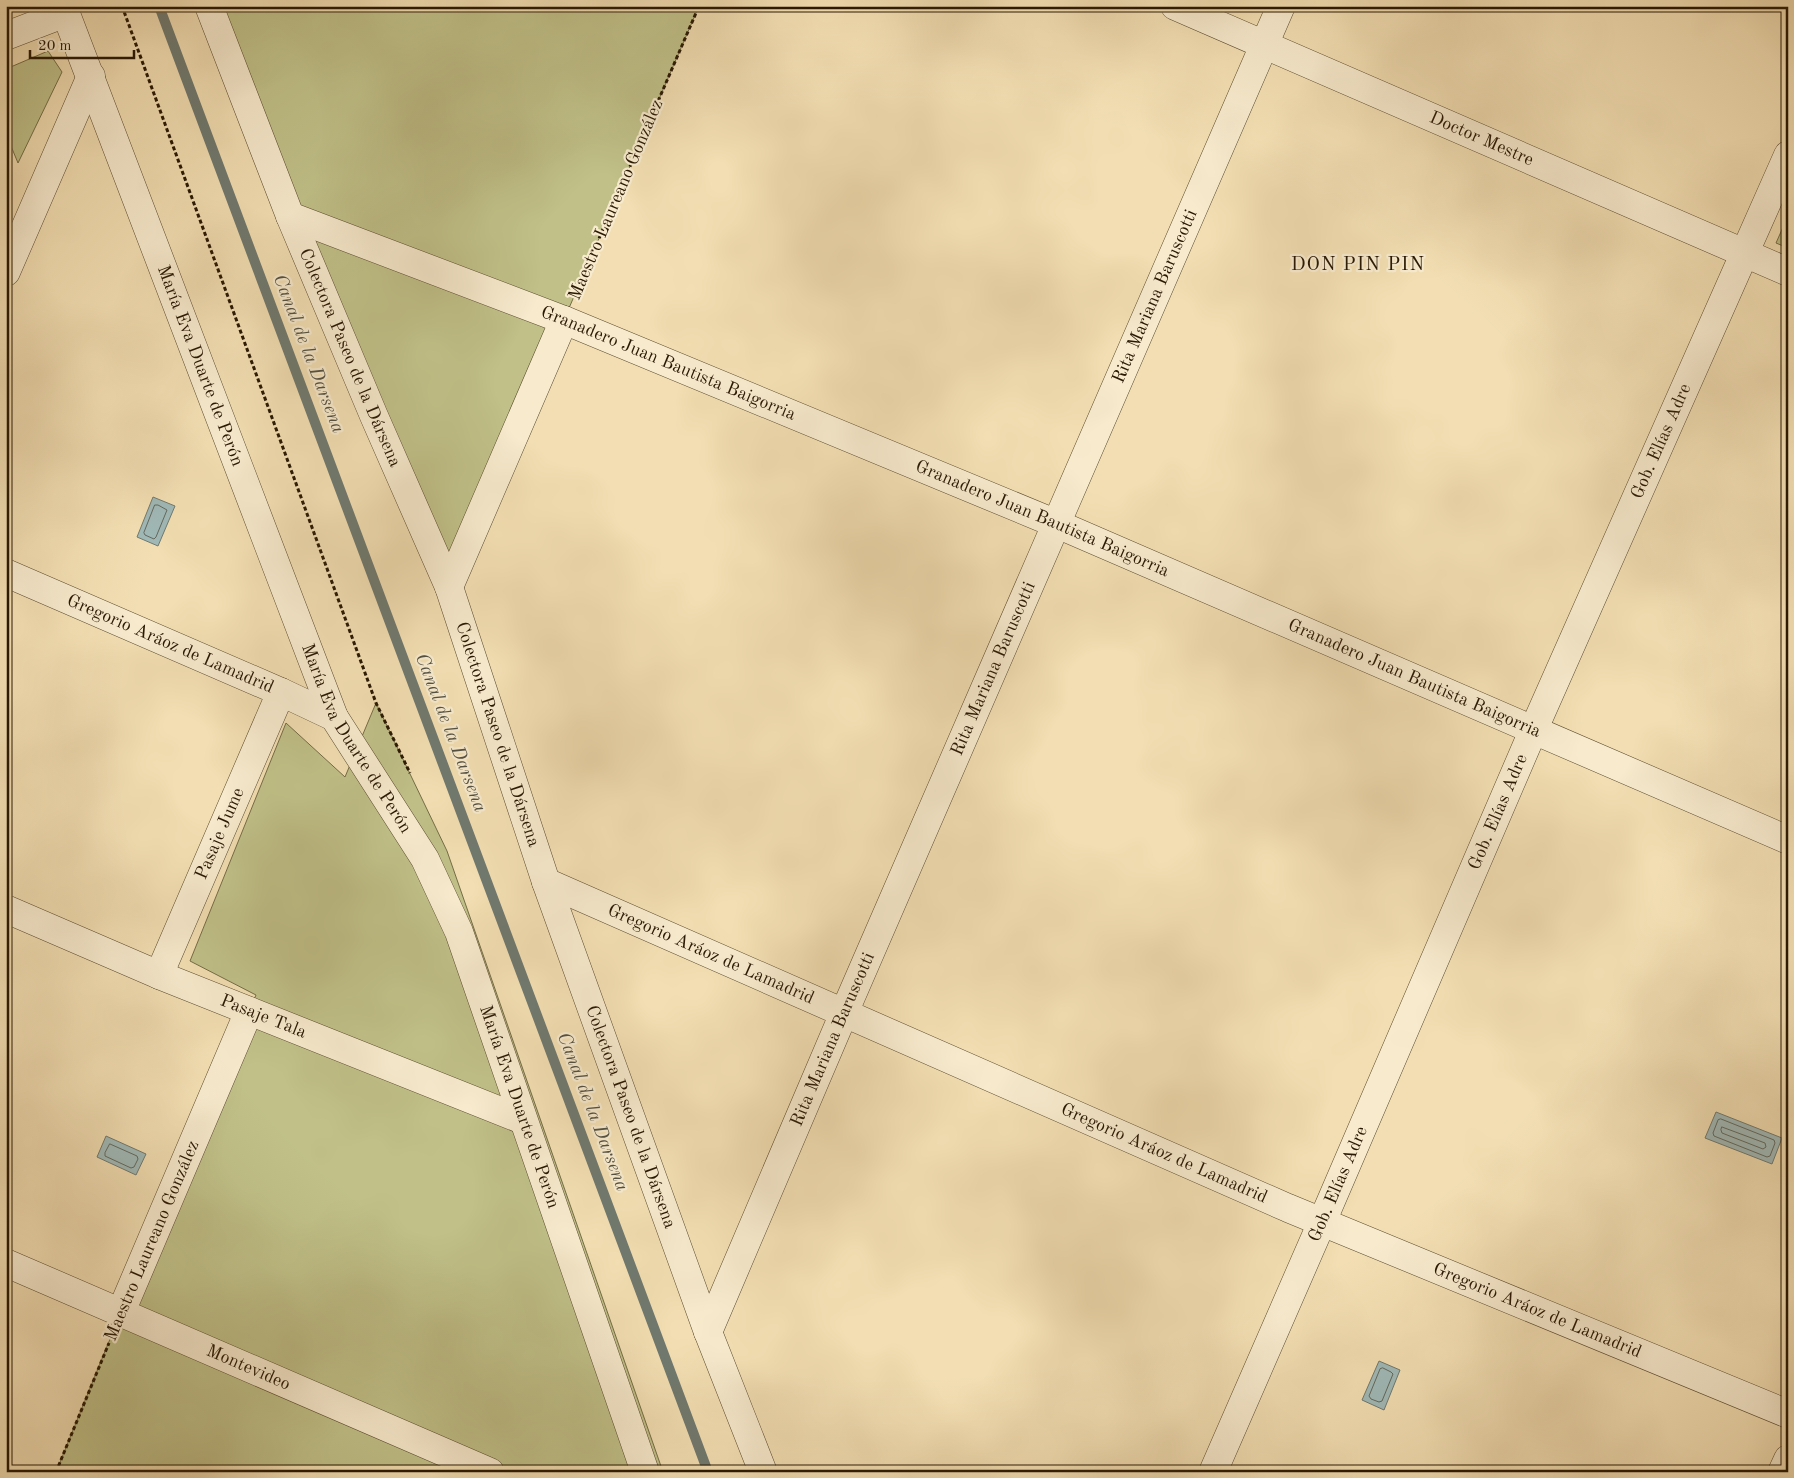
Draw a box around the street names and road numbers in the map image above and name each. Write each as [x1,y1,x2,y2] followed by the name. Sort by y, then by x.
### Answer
[566,97,666,303] street label: Maestro Laureano González
[1427,108,1536,169] street label: Doctor Mestre
[1109,207,1201,386] street label: Rita Mariana Baruscotti
[296,246,404,470] street label: Colectora Paseo de la Dársena
[154,263,247,469] street label: María Eva Duarte de Perón
[538,303,798,424] street label: Granadero Juan Bautista Baigorria
[1628,381,1695,502] street label: Gob. Elías Adre
[913,457,1172,580] street label: Granadero Juan Bautista Baigorria
[948,579,1039,758] street label: Rita Mariana Baruscotti
[64,591,276,697] street label: Gregorio Aráoz de Lamadrid
[1285,616,1544,741] street label: Granadero Juan Bautista Baigorria
[452,620,543,849] street label: Colectora Paseo de la Dársena
[298,641,415,836] street label: María Eva Duarte de Perón
[1465,751,1531,873] street label: Gob. Elías Adre
[192,785,248,882] street label: Pasaje Jume
[605,901,817,1008] street label: Gregorio Aráoz de Lamadrid
[788,950,878,1129] street label: Rita Mariana Baruscotti
[218,991,309,1042] street label: Pasaje Tala
[476,1003,563,1211] street label: María Eva Duarte de Perón
[582,1003,679,1231] street label: Colectora Paseo de la Dársena
[1058,1100,1270,1207] street label: Gregorio Aráoz de Lamadrid
[1305,1124,1371,1245] street label: Gob. Elías Adre
[102,1138,202,1344] street label: Maestro Laureano González
[1430,1260,1644,1362] street label: Gregorio Aráoz de Lamadrid
[204,1342,293,1394] street label: Montevideo

